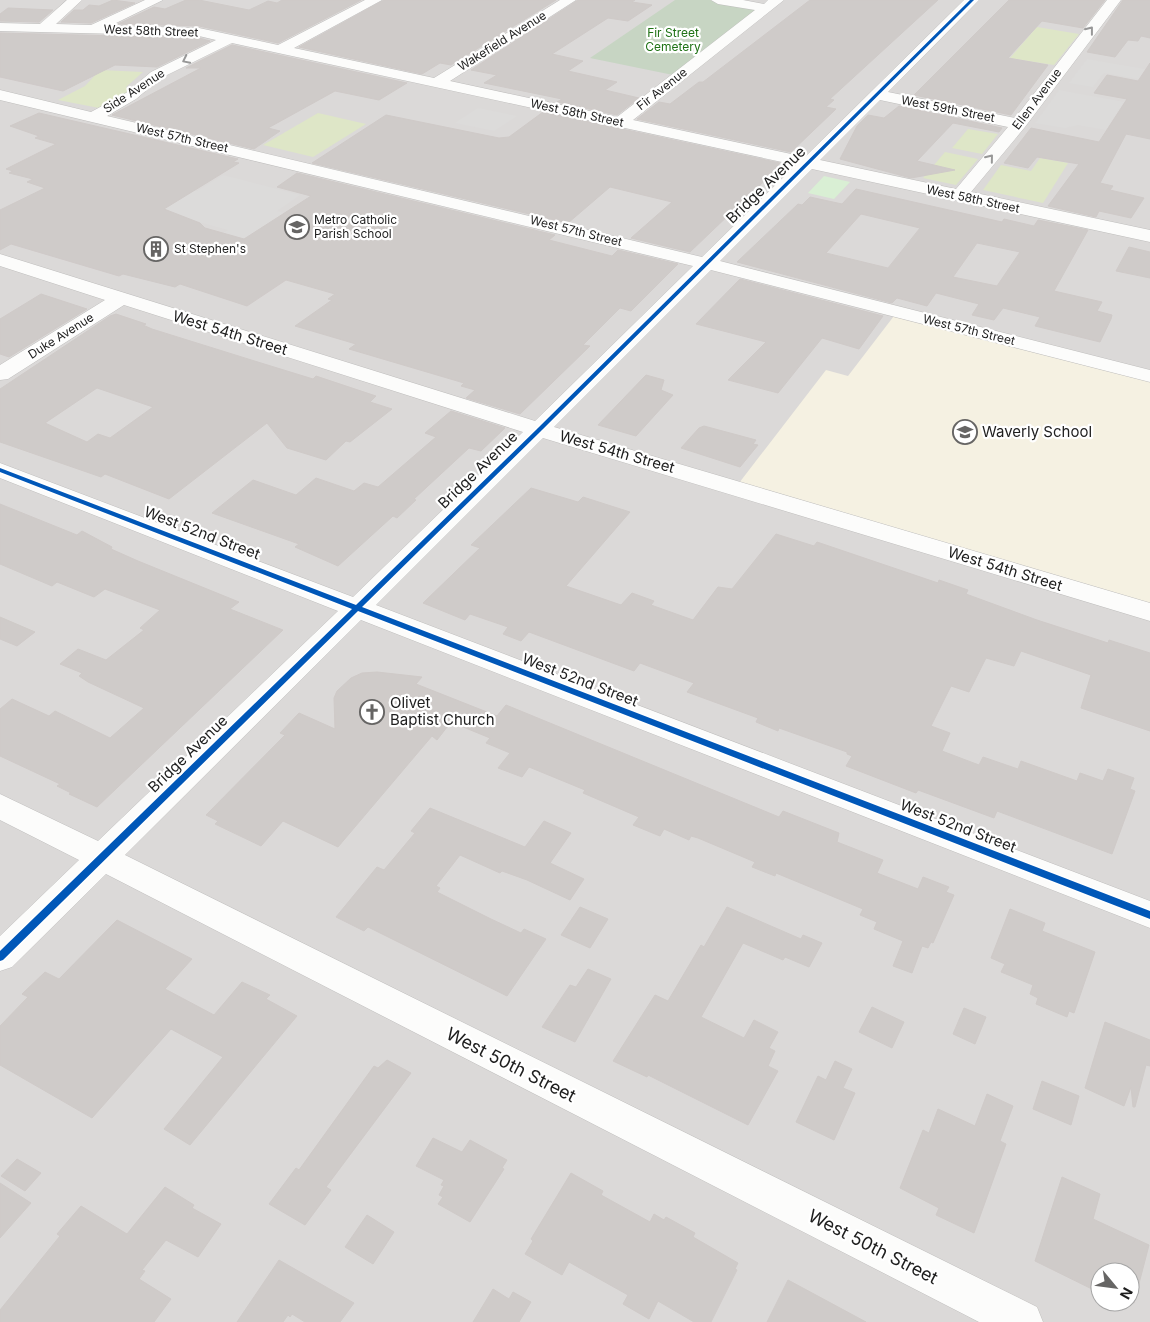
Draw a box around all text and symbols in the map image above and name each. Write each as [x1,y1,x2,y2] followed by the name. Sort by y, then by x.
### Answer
[455,7,549,74] street label: Wakefield Avenue
[103,21,199,40] street label: West 58th Street
[645,25,701,54] park label: Fir Street Cemetery
[1085,27,1093,36] one-way arrow
[183,54,192,64] one-way arrow
[633,64,690,113] street label: Fir Avenue
[100,65,167,116] street label: Side Avenue
[1009,65,1064,132] street label: Ellen Avenue
[900,92,996,125] street label: West 59th Street
[529,95,625,130] street label: West 58th Street
[135,120,230,155] street label: West 57th Street
[722,142,809,227] street label: Bridge Avenue
[985,155,993,164] one-way arrow
[925,181,1021,216] street label: West 58th Street
[314,212,397,241] place label: Metro Catholic Parish School
[529,212,624,249] street label: West 57th Street
[284,214,310,240] school or university icon: Metro Catholic Parish School
[143,236,169,262] building icon: St Stephen's
[174,241,246,256] place label: St Stephen's
[170,306,290,359] street label: West 54th Street
[25,309,96,362] street label: Duke Avenue
[922,311,1017,348] street label: West 57th Street
[952,419,978,445] school or university icon: Waverly School
[982,422,1092,441] place label: Waverly School
[557,426,677,477] street label: West 54th Street
[434,427,521,512] street label: Bridge Avenue
[142,502,263,563] street label: West 52nd Street
[945,542,1065,595] street label: West 54th Street
[520,649,641,710] street label: West 52nd Street
[390,693,495,729] place label: Olivet Baptist Church
[359,699,385,725] church icon: Olivet Baptist Church
[144,711,231,796] street label: Bridge Avenue
[898,795,1019,856] street label: West 52nd Street
[443,1023,580,1106] street label: West 50th Street
[805,1205,942,1288] street label: West 50th Street
[1090,1262,1140,1312] north arrow
[1117,1285,1137,1302] text: N

